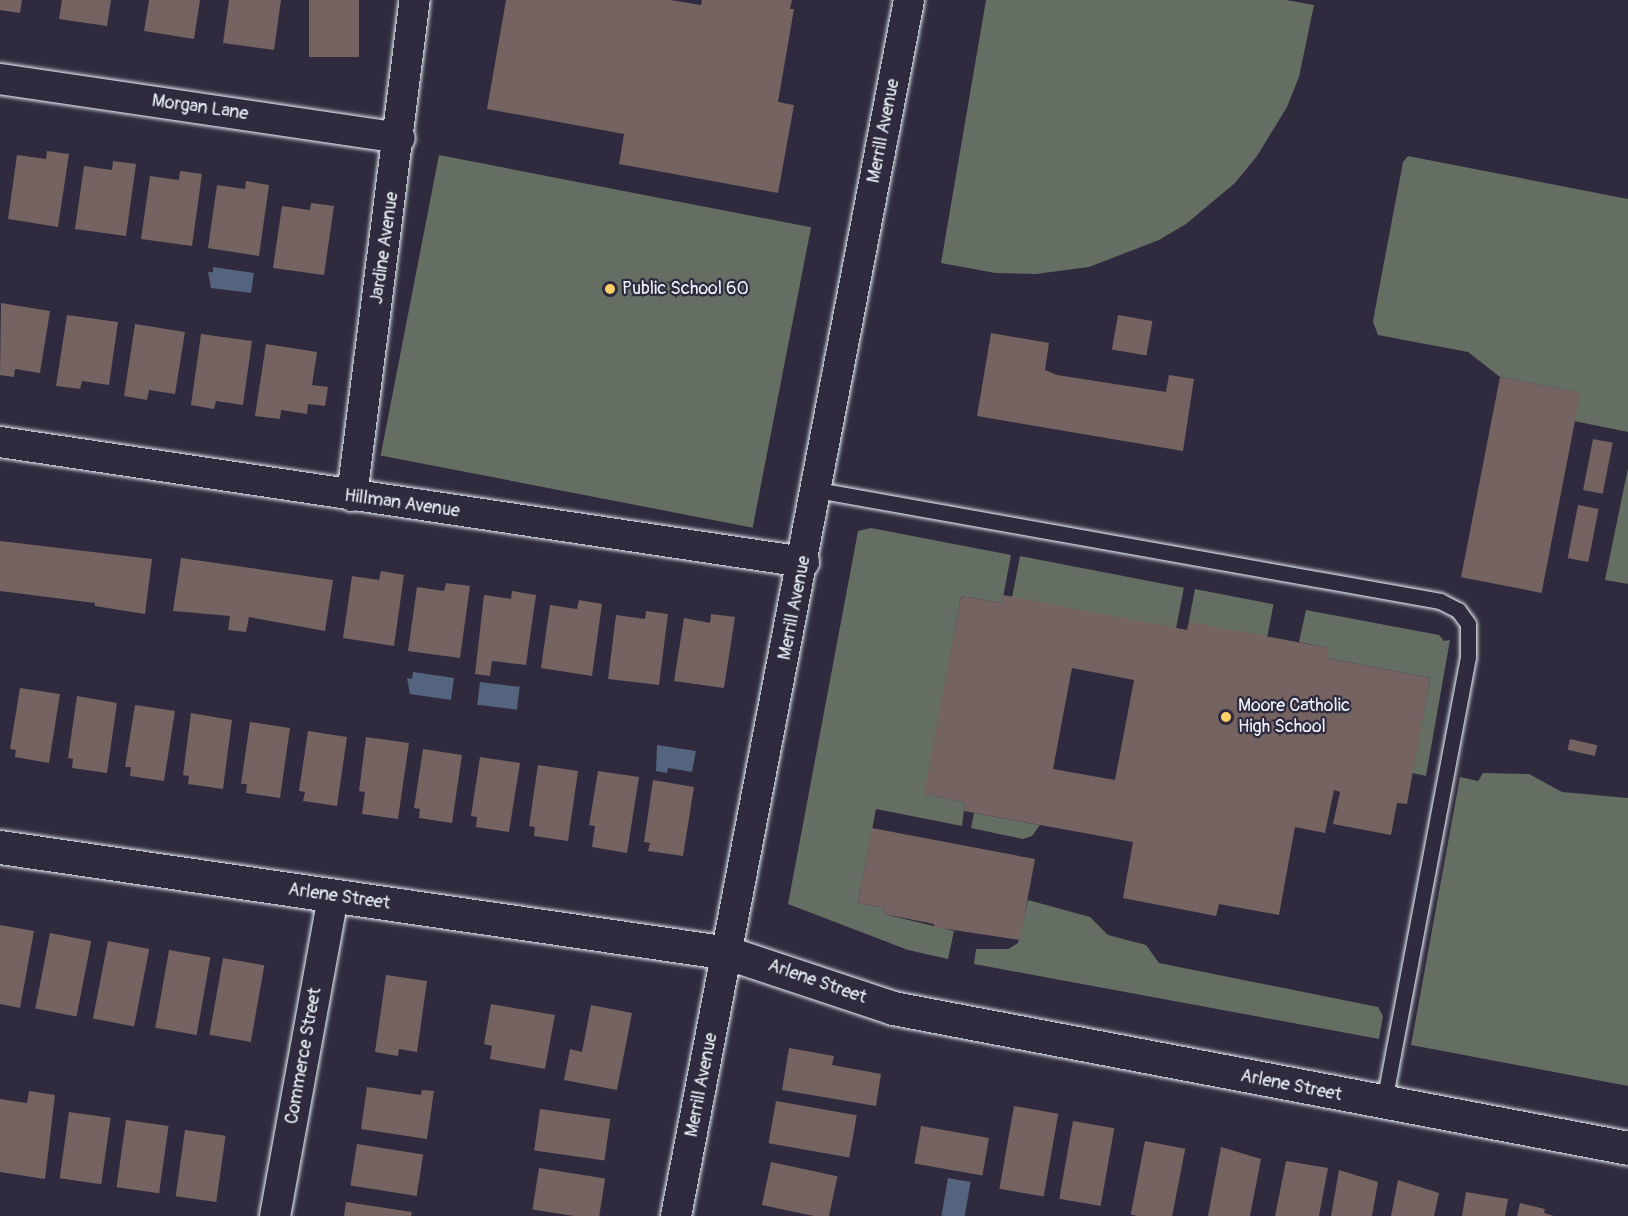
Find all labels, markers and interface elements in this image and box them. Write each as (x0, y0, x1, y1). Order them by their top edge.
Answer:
street label: Merrill Avenue (863, 77, 905, 185)
street label: Morgan Lane (150, 91, 250, 125)
street label: Jardine Avenue (366, 190, 404, 306)
place label: Public School 60 (622, 278, 749, 300)
marker: Public School 60 (603, 282, 617, 296)
street label: Hillman Avenue (343, 485, 461, 523)
street label: Merrill Avenue (774, 554, 816, 662)
place label: Moore Catholic High School (1238, 696, 1350, 738)
marker: Moore Catholic High School (1219, 710, 1233, 724)
street label: Arlene Street (287, 879, 391, 915)
street label: Arlene Street (765, 955, 869, 1009)
street label: Commerce Street (281, 986, 327, 1126)
street label: Merrill Avenue (681, 1031, 723, 1139)
street label: Arlene Street (1239, 1066, 1343, 1106)

